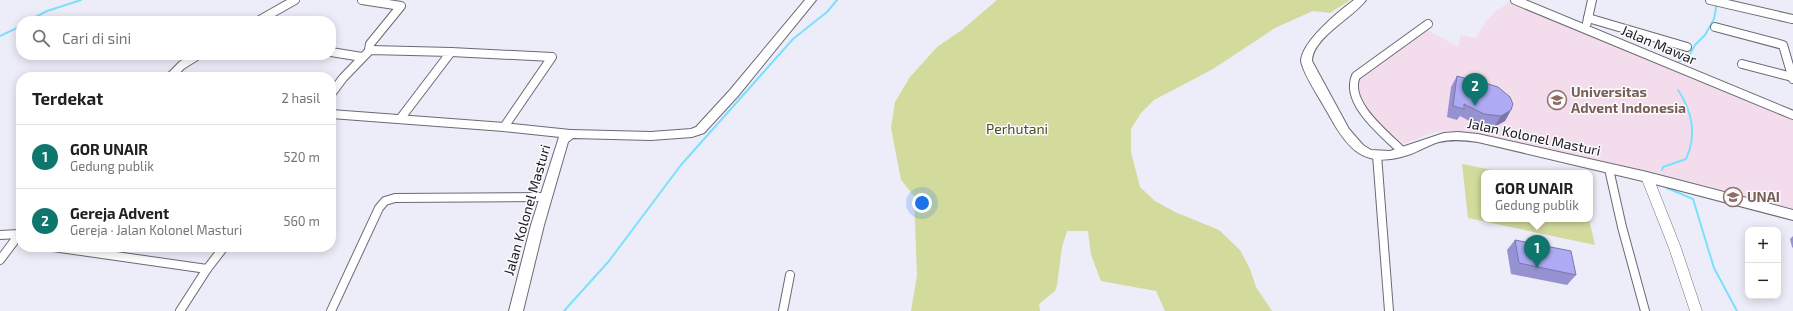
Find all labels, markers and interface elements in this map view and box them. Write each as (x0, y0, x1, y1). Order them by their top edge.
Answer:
search box (16, 16, 336, 60)
street label: Jalan Mawar (1619, 21, 1700, 68)
icon: search (30, 27, 52, 49)
text: Cari di sini (62, 29, 131, 47)
pin: 2 (1462, 73, 1488, 106)
place label: Universitas Advent Indonesia (1571, 83, 1686, 116)
text: Terdekat (32, 88, 103, 108)
school or university icon: Universitas Advent Indonesia (1546, 89, 1568, 111)
text: 2 hasil (281, 90, 320, 106)
street label: Jalan Kolonel Masturi (1466, 114, 1602, 159)
park label: Perhutani (986, 120, 1048, 137)
text: GOR UNAIR (70, 140, 148, 158)
street label: Jalan Kolonel Masturi (500, 142, 553, 277)
text: 1 (42, 149, 48, 165)
text: 520 m (284, 149, 320, 165)
text: Gedung publik (70, 158, 154, 174)
popup (1481, 170, 1593, 222)
text: GOR UNAIR (1495, 179, 1573, 197)
school or university icon: UNAI (1722, 186, 1744, 208)
place label: UNAI (1747, 188, 1780, 205)
your location (912, 193, 932, 213)
text: Gedung publik (1495, 197, 1579, 213)
text: Gereja Advent (70, 204, 169, 222)
text: 2 (41, 213, 49, 229)
text: 560 m (283, 213, 320, 229)
text: Gereja · Jalan Kolonel Masturi (70, 222, 242, 238)
map controls (1745, 227, 1781, 299)
button: + (1745, 227, 1781, 263)
pin: 1 (1524, 235, 1550, 268)
button: − (1745, 263, 1781, 299)

